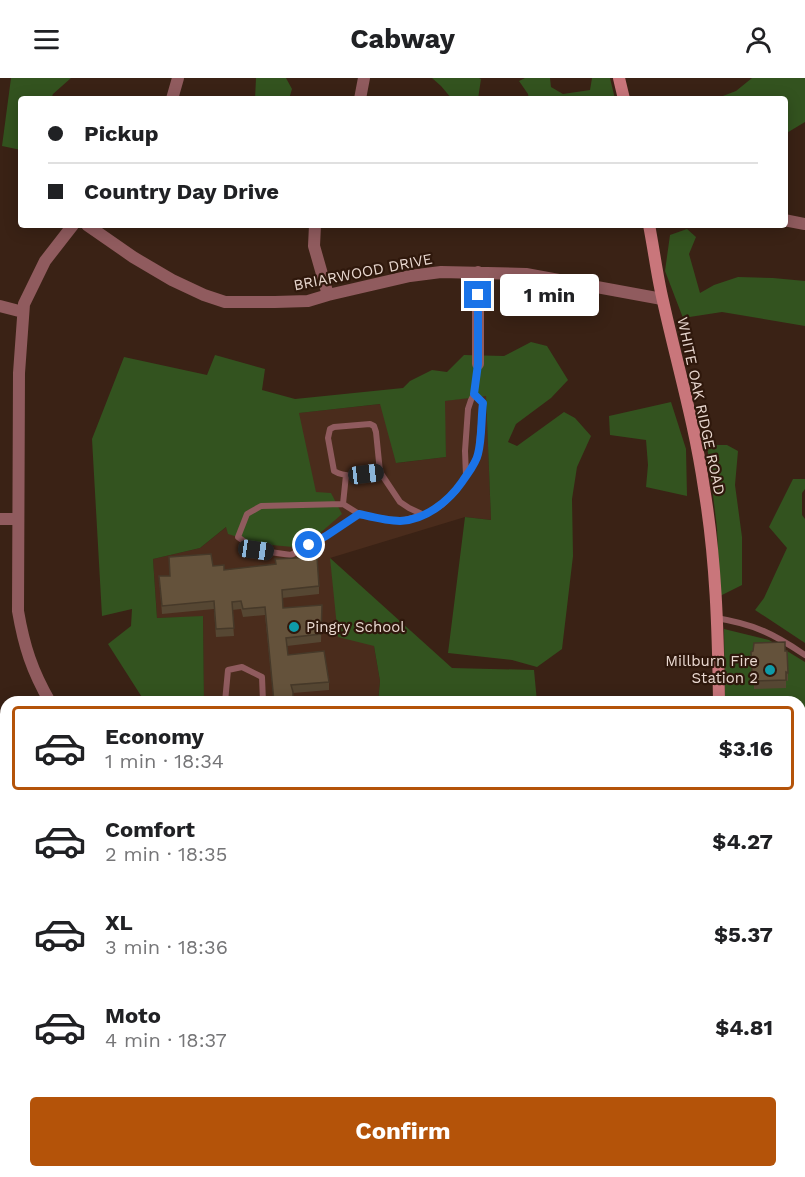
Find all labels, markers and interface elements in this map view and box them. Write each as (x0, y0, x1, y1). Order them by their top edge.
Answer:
icon: menu (30, 23, 63, 56)
text: Cabway (350, 23, 455, 55)
icon: person (742, 23, 775, 56)
text: Pickup (84, 121, 159, 146)
text: Country Day Drive (84, 179, 279, 204)
street label: BRIARWOOD DRIVE (292, 250, 434, 294)
callout: 1 min (499, 274, 598, 316)
route end (464, 281, 491, 308)
text: 1 min (524, 283, 575, 307)
street label: WHITE OAK RIDGE ROAD (673, 315, 729, 497)
car (347, 463, 385, 485)
route start (295, 531, 322, 558)
car (237, 539, 275, 561)
place label: Pingry School (306, 618, 405, 636)
marker: Pingry School (287, 620, 301, 634)
place label: Millburn Fire Station 2 (665, 652, 758, 687)
marker: Millburn Fire Station 2 (763, 663, 777, 677)
icon: car (33, 721, 87, 775)
text: Economy (105, 724, 204, 749)
text: $3.16 (719, 736, 773, 761)
text: 1 min · 18:34 (105, 749, 224, 773)
icon: car (33, 814, 87, 868)
text: Comfort (105, 817, 195, 842)
text: $4.27 (712, 829, 773, 854)
text: 2 min · 18:35 (105, 842, 227, 866)
icon: car (33, 907, 87, 961)
text: XL (105, 910, 133, 935)
text: $5.37 (714, 922, 773, 947)
text: 3 min · 18:36 (105, 935, 228, 959)
icon: car (33, 1000, 87, 1054)
text: Moto (105, 1003, 161, 1028)
text: $4.81 (715, 1015, 773, 1040)
text: 4 min · 18:37 (105, 1028, 227, 1052)
button: Confirm (30, 1097, 776, 1166)

